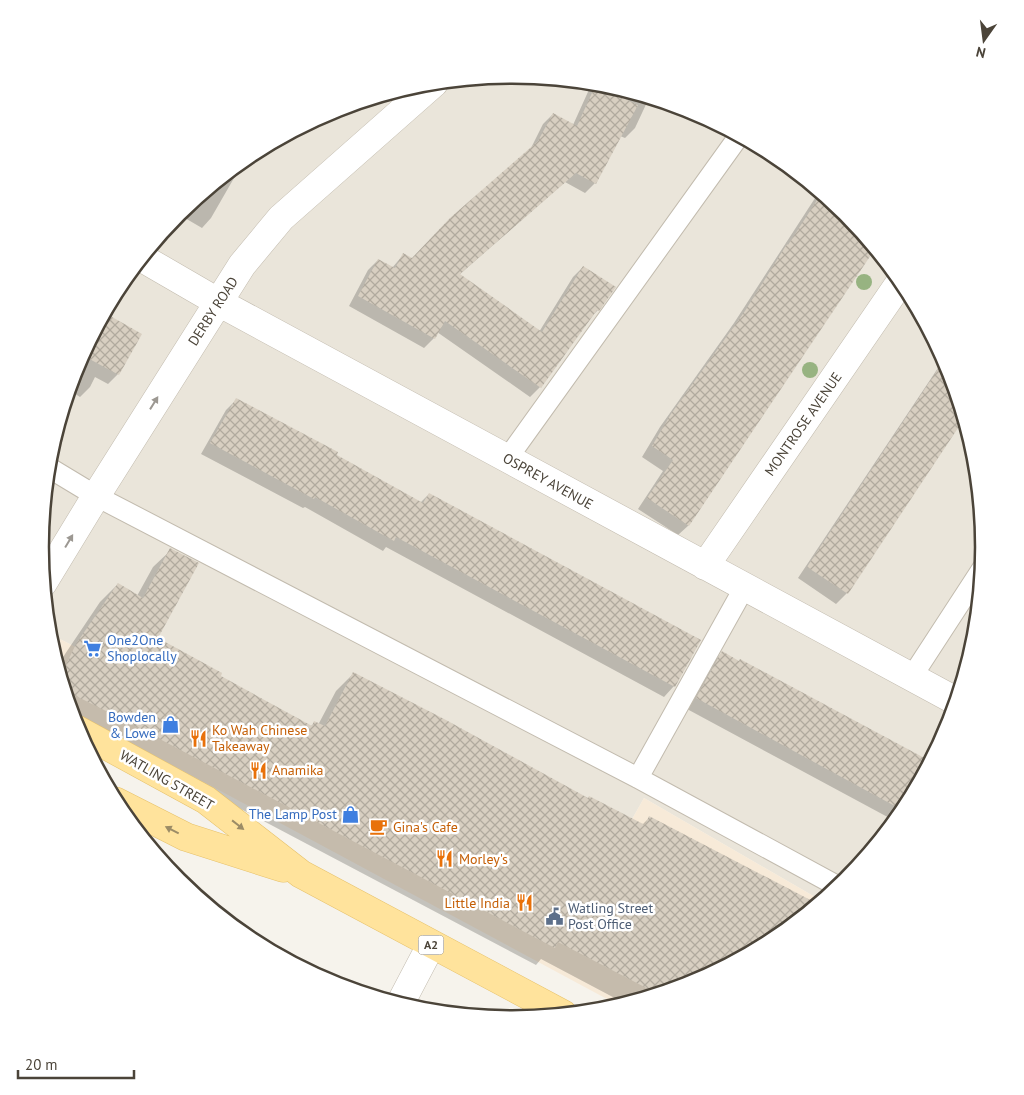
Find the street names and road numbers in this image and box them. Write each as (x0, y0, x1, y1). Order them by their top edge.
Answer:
street label: DERBY ROAD (184, 273, 242, 349)
street label: MONTROSE AVENUE (761, 369, 845, 479)
street label: OSPREY AVENUE (500, 449, 596, 513)
street label: WATLING STREET (117, 746, 217, 814)
road number: A2 (418, 936, 444, 954)

